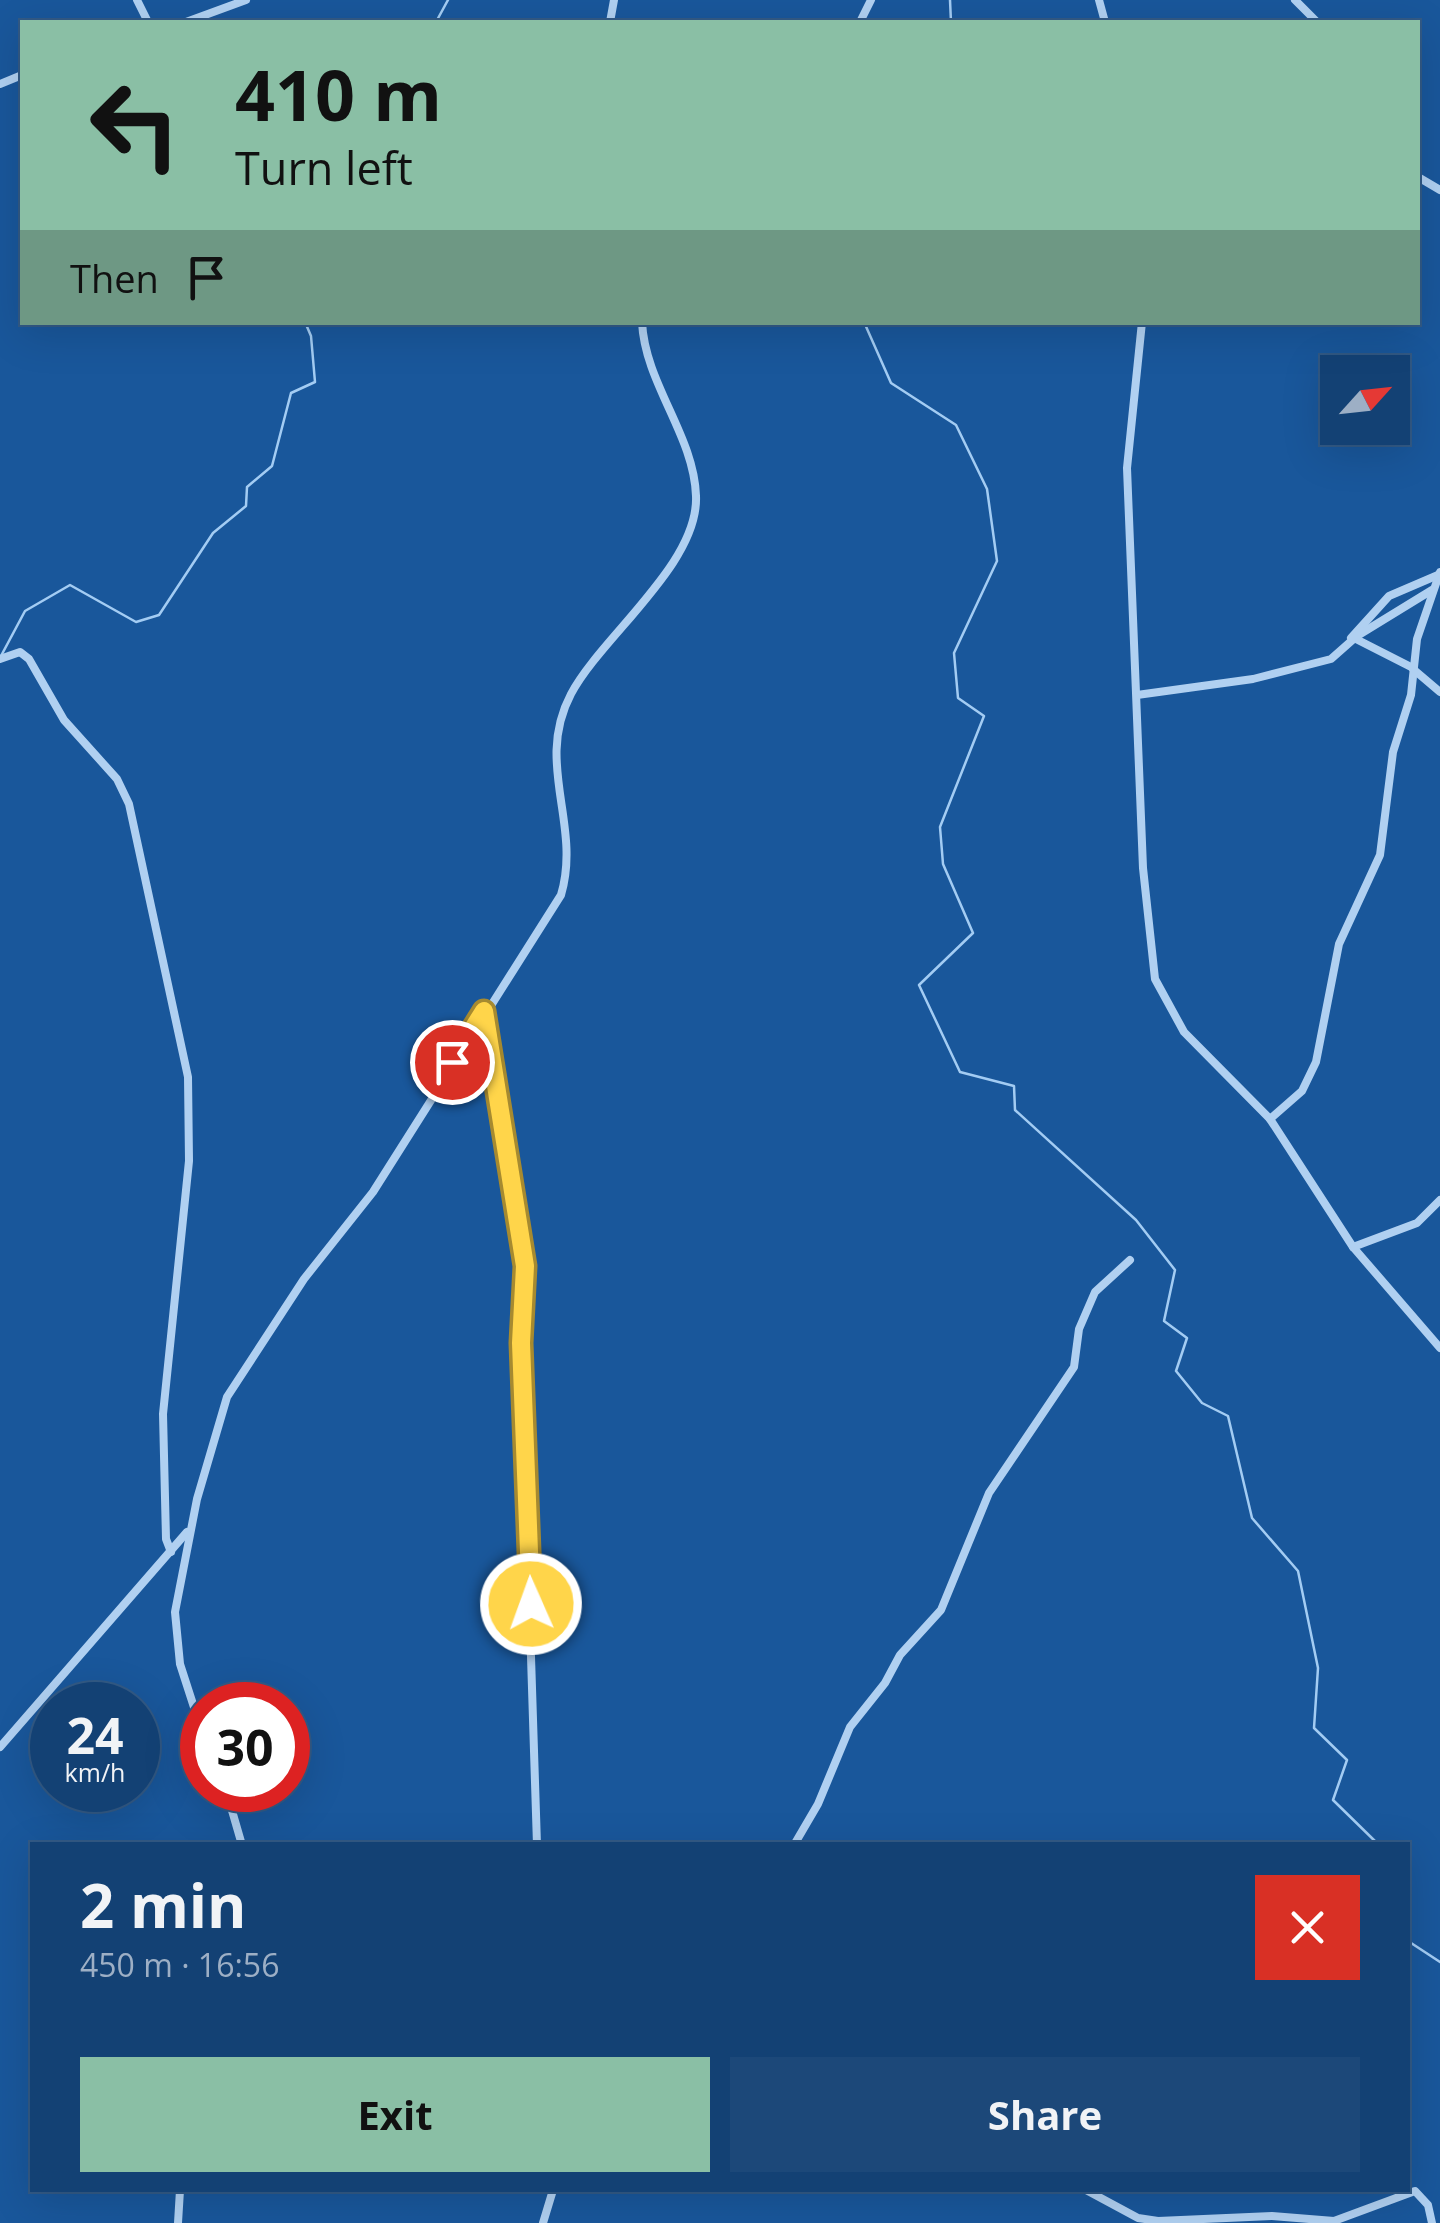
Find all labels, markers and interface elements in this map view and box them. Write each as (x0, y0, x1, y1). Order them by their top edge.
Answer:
text: 410 m (235, 46, 442, 142)
icon: left (70, 60, 200, 190)
text: Turn left (235, 137, 413, 198)
icon: arrive (179, 250, 234, 305)
text: Then (70, 252, 159, 304)
north arrow (1320, 355, 1410, 445)
map controls (1320, 355, 1410, 445)
pin (410, 1020, 495, 1105)
icon: arrive (425, 1035, 480, 1090)
position arrow (479, 1552, 583, 1656)
speed limit sign: 30 (180, 1682, 310, 1812)
text: 24 (66, 1701, 124, 1769)
text: km/h (65, 1755, 125, 1789)
text: 2 min (80, 1864, 247, 1946)
button: close (1255, 1875, 1360, 1980)
text: 450 m · 16:56 (80, 1943, 279, 1986)
button: Exit (80, 2057, 710, 2172)
button: Share (730, 2057, 1360, 2172)

